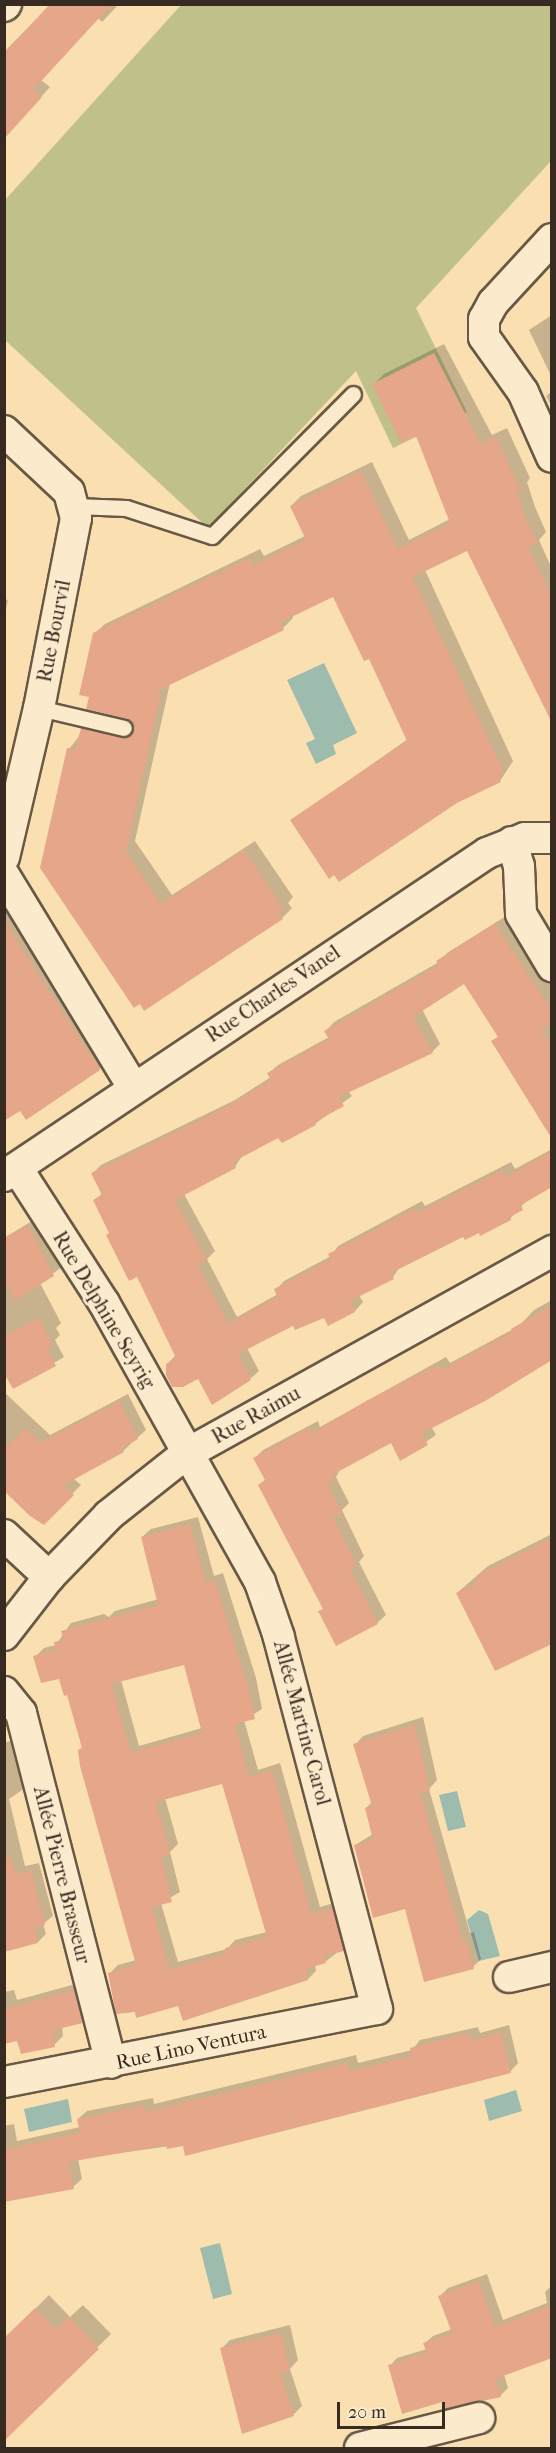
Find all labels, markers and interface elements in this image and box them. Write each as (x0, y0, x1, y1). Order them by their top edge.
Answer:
street label: Rue Bourvil (32, 578, 76, 684)
street label: Rue Charles Vanel (201, 940, 345, 1048)
street label: Rue Delphine Seyrig (48, 1227, 160, 1393)
street label: Rue Raimu (208, 1381, 304, 1449)
street label: Allée Martine Carol (268, 1638, 336, 1808)
street label: Allée Pierre Brasseur (28, 1784, 96, 1966)
street label: Rue Lino Ventura (114, 2019, 268, 2075)
scale bar (340, 2390, 448, 2428)
text: 20 m (348, 2402, 386, 2423)

